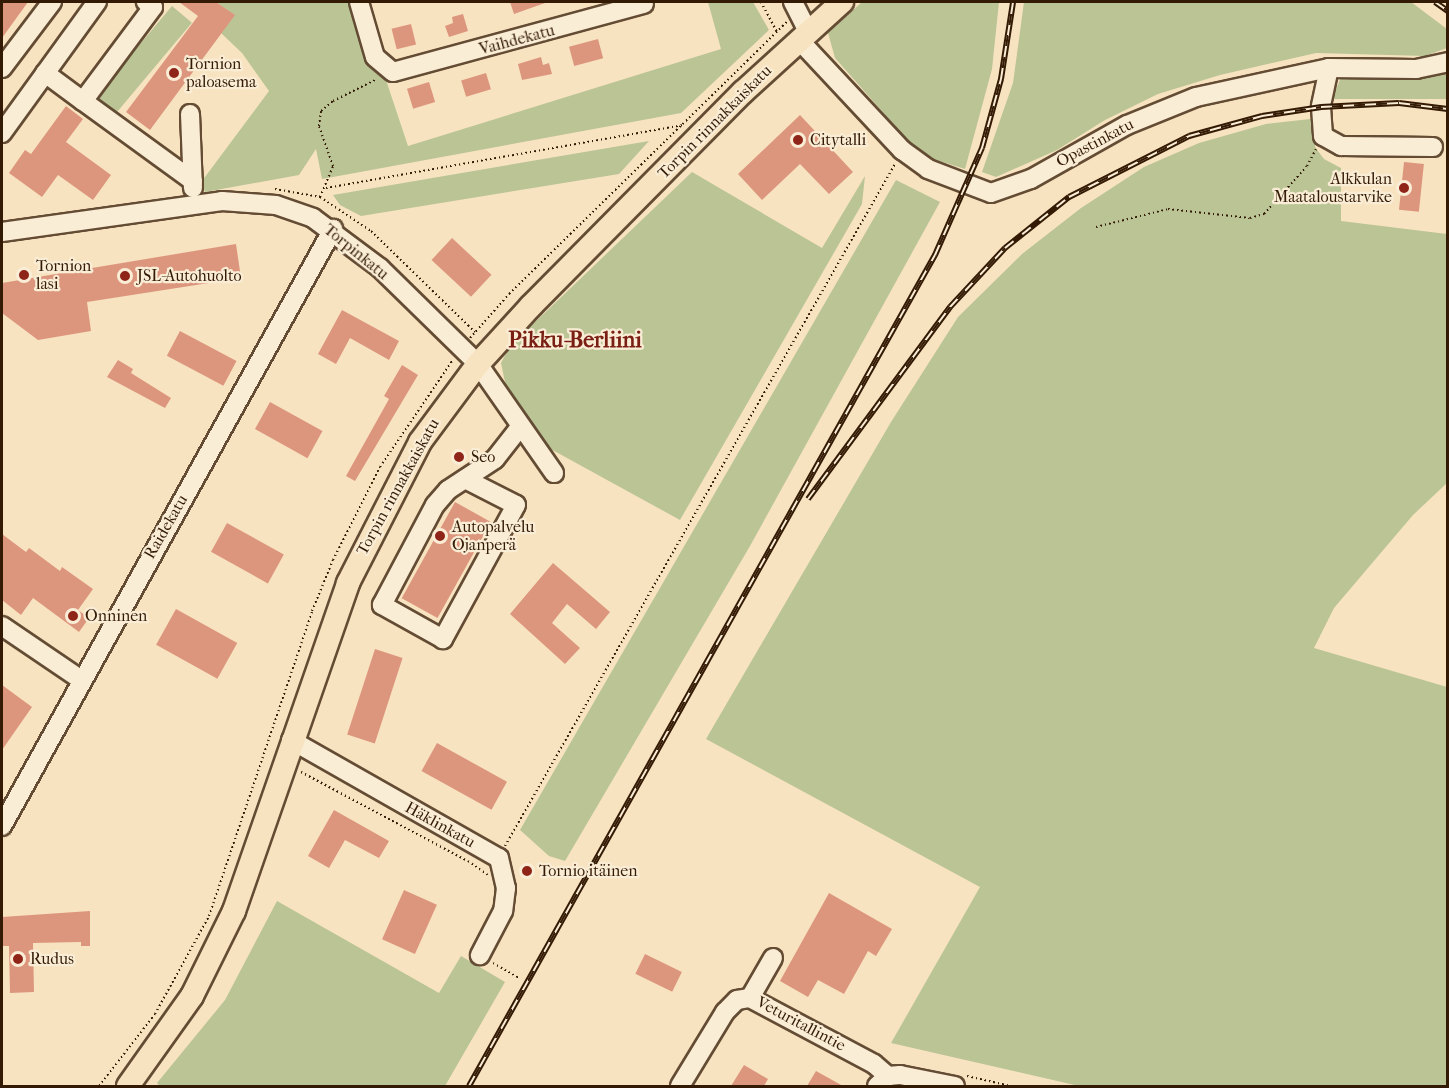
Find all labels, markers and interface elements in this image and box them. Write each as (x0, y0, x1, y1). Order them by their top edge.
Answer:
street label: Vaihdekatu (477, 21, 557, 59)
place label: Tornion paloasema (186, 54, 256, 92)
street label: Torpin rinnakkaiskatu (654, 61, 776, 183)
marker: Tornion paloasema (167, 66, 181, 80)
street label: Opastinkatu (1053, 115, 1137, 171)
place label: Citytalli (810, 130, 866, 150)
marker: Citytalli (791, 133, 805, 147)
place label: Alkkulan Maataloustarvike (1274, 169, 1392, 207)
marker: Alkkulan Maataloustarvike (1397, 181, 1411, 195)
street label: Torpinkatu (320, 220, 392, 284)
place label: Tornion lasi (36, 256, 91, 294)
place label: JSL-Autohuolto (137, 266, 242, 286)
marker: Tornion lasi (17, 268, 31, 282)
marker: JSL-Autohuolto (118, 269, 132, 283)
district label: Pikku-Berliini (508, 328, 642, 354)
street label: Torpin rinnakkaiskatu (353, 415, 443, 559)
place label: Seo (471, 447, 495, 467)
marker: Seo (452, 450, 466, 464)
street label: Raidekatu (140, 492, 192, 562)
place label: Autopalvelu Ojanperä (452, 517, 534, 555)
marker: Autopalvelu Ojanperä (433, 529, 447, 543)
place label: Onninen (85, 606, 147, 626)
marker: Onninen (66, 609, 80, 623)
street label: Häklinkatu (402, 798, 478, 852)
place label: Tornio itäinen (539, 861, 637, 881)
marker: Tornio itäinen (520, 864, 534, 878)
place label: Rudus (30, 949, 74, 969)
marker: Rudus (11, 952, 25, 966)
street label: Veturitallintie (753, 993, 849, 1055)

